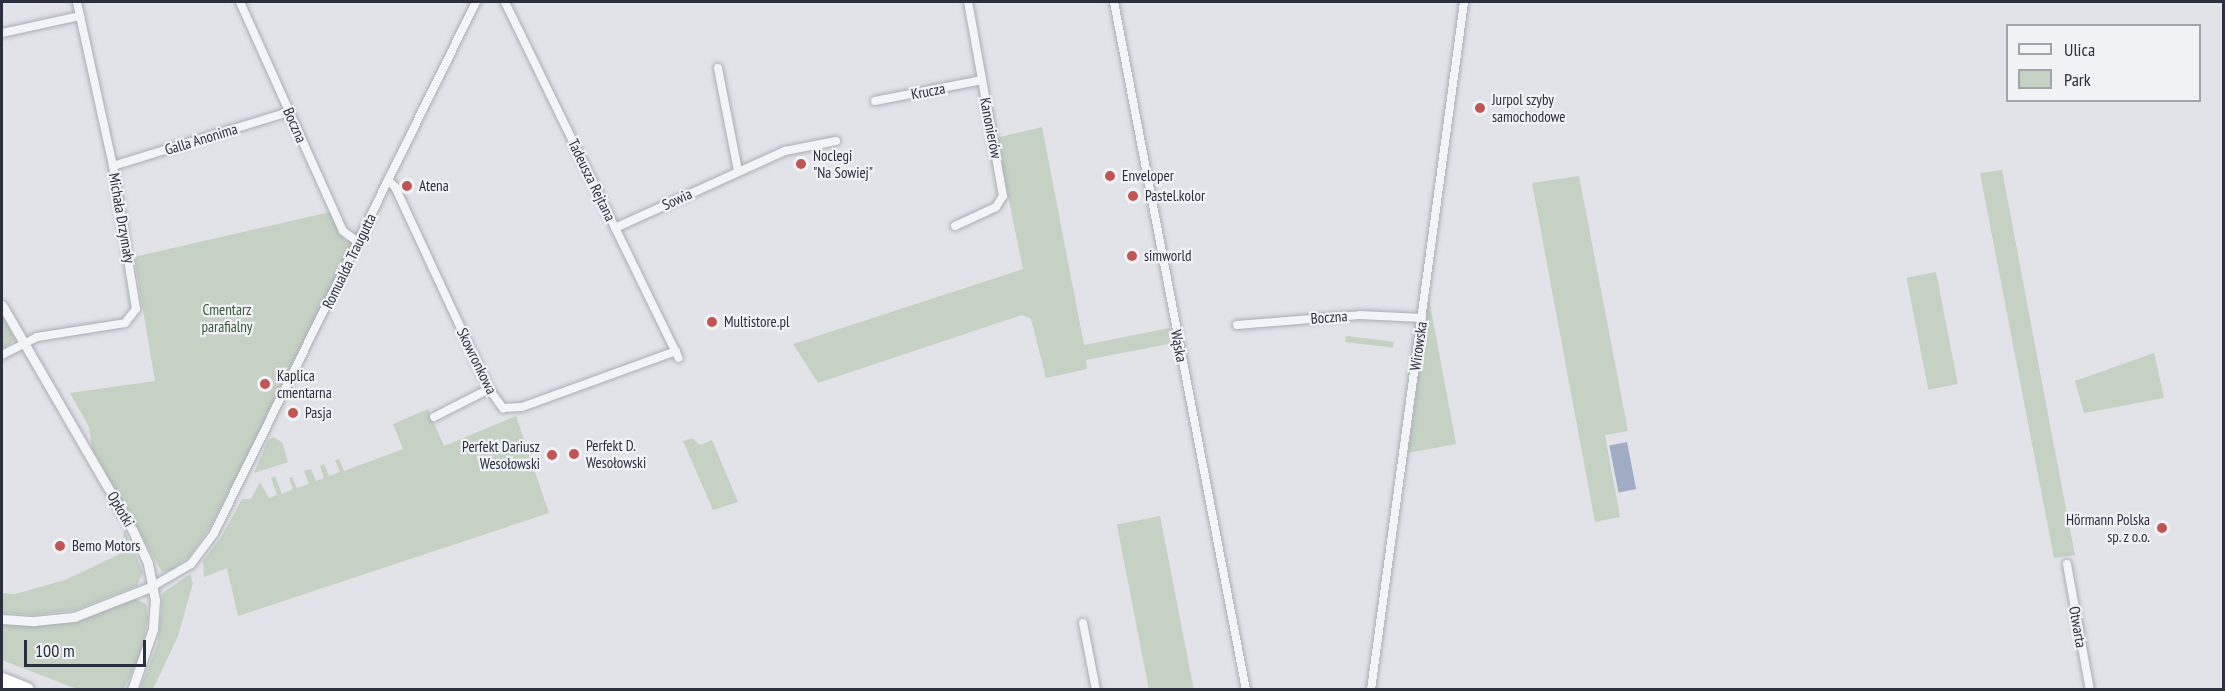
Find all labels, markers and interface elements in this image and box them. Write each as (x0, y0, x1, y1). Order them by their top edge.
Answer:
legend (2006, 24, 2201, 102)
text: Ulica (2064, 38, 2095, 61)
text: Park (2064, 68, 2091, 91)
street label: Krucza (909, 79, 947, 103)
place label: Jurpol szyby samochodowe (1492, 90, 1565, 125)
street label: Kanonierów (976, 96, 1006, 160)
marker: Jurpol szyby samochodowe (1473, 101, 1487, 115)
street label: Boczna (279, 105, 311, 145)
street label: Galla Anonima (162, 119, 240, 159)
street label: Tadeusza Rejtana (564, 136, 620, 224)
place label: Noclegi "Na Sowiej" (813, 146, 873, 181)
marker: Noclegi "Na Sowiej" (794, 157, 808, 171)
place label: Enveloper (1122, 167, 1174, 185)
marker: Enveloper (1103, 169, 1117, 183)
street label: Michała Drzymały (105, 171, 139, 265)
place label: Atena (419, 177, 449, 195)
marker: Atena (400, 179, 414, 193)
street label: Sowia (659, 184, 695, 214)
place label: Pastel.kolor (1145, 187, 1205, 205)
marker: Pastel.kolor (1126, 189, 1140, 203)
street label: Romualda Traugutta (318, 210, 380, 312)
place label: simworld (1144, 247, 1191, 265)
marker: simworld (1125, 249, 1139, 263)
park label: Cmentarz parafialny (202, 300, 252, 335)
street label: Boczna (1310, 307, 1348, 327)
place label: Multistore.pl (724, 313, 789, 331)
marker: Multistore.pl (705, 315, 719, 329)
street label: Wirowska (1406, 320, 1430, 372)
street label: Skowronkowa (453, 325, 501, 397)
street label: Wąska (1167, 328, 1191, 364)
place label: Kaplica cmentarna (277, 366, 332, 401)
marker: Kaplica cmentarna (258, 377, 272, 391)
place label: Pasja (305, 404, 332, 422)
marker: Pasja (286, 406, 300, 420)
place label: Perfekt D. Wesołowski (586, 436, 646, 471)
place label: Perfekt Dariusz Wesołowski (462, 437, 540, 472)
marker: Perfekt D. Wesołowski (567, 447, 581, 461)
marker: Perfekt Dariusz Wesołowski (545, 448, 559, 462)
street label: Opłotki (104, 488, 138, 530)
place label: Hörmann Polska sp. z o.o. (2066, 510, 2150, 545)
marker: Hörmann Polska sp. z o.o. (2155, 521, 2169, 535)
place label: Bemo Motors (72, 537, 140, 555)
marker: Bemo Motors (53, 539, 67, 553)
street label: Otwarta (2066, 605, 2090, 649)
scale bar (27, 628, 148, 666)
text: 100 m (35, 639, 75, 662)

